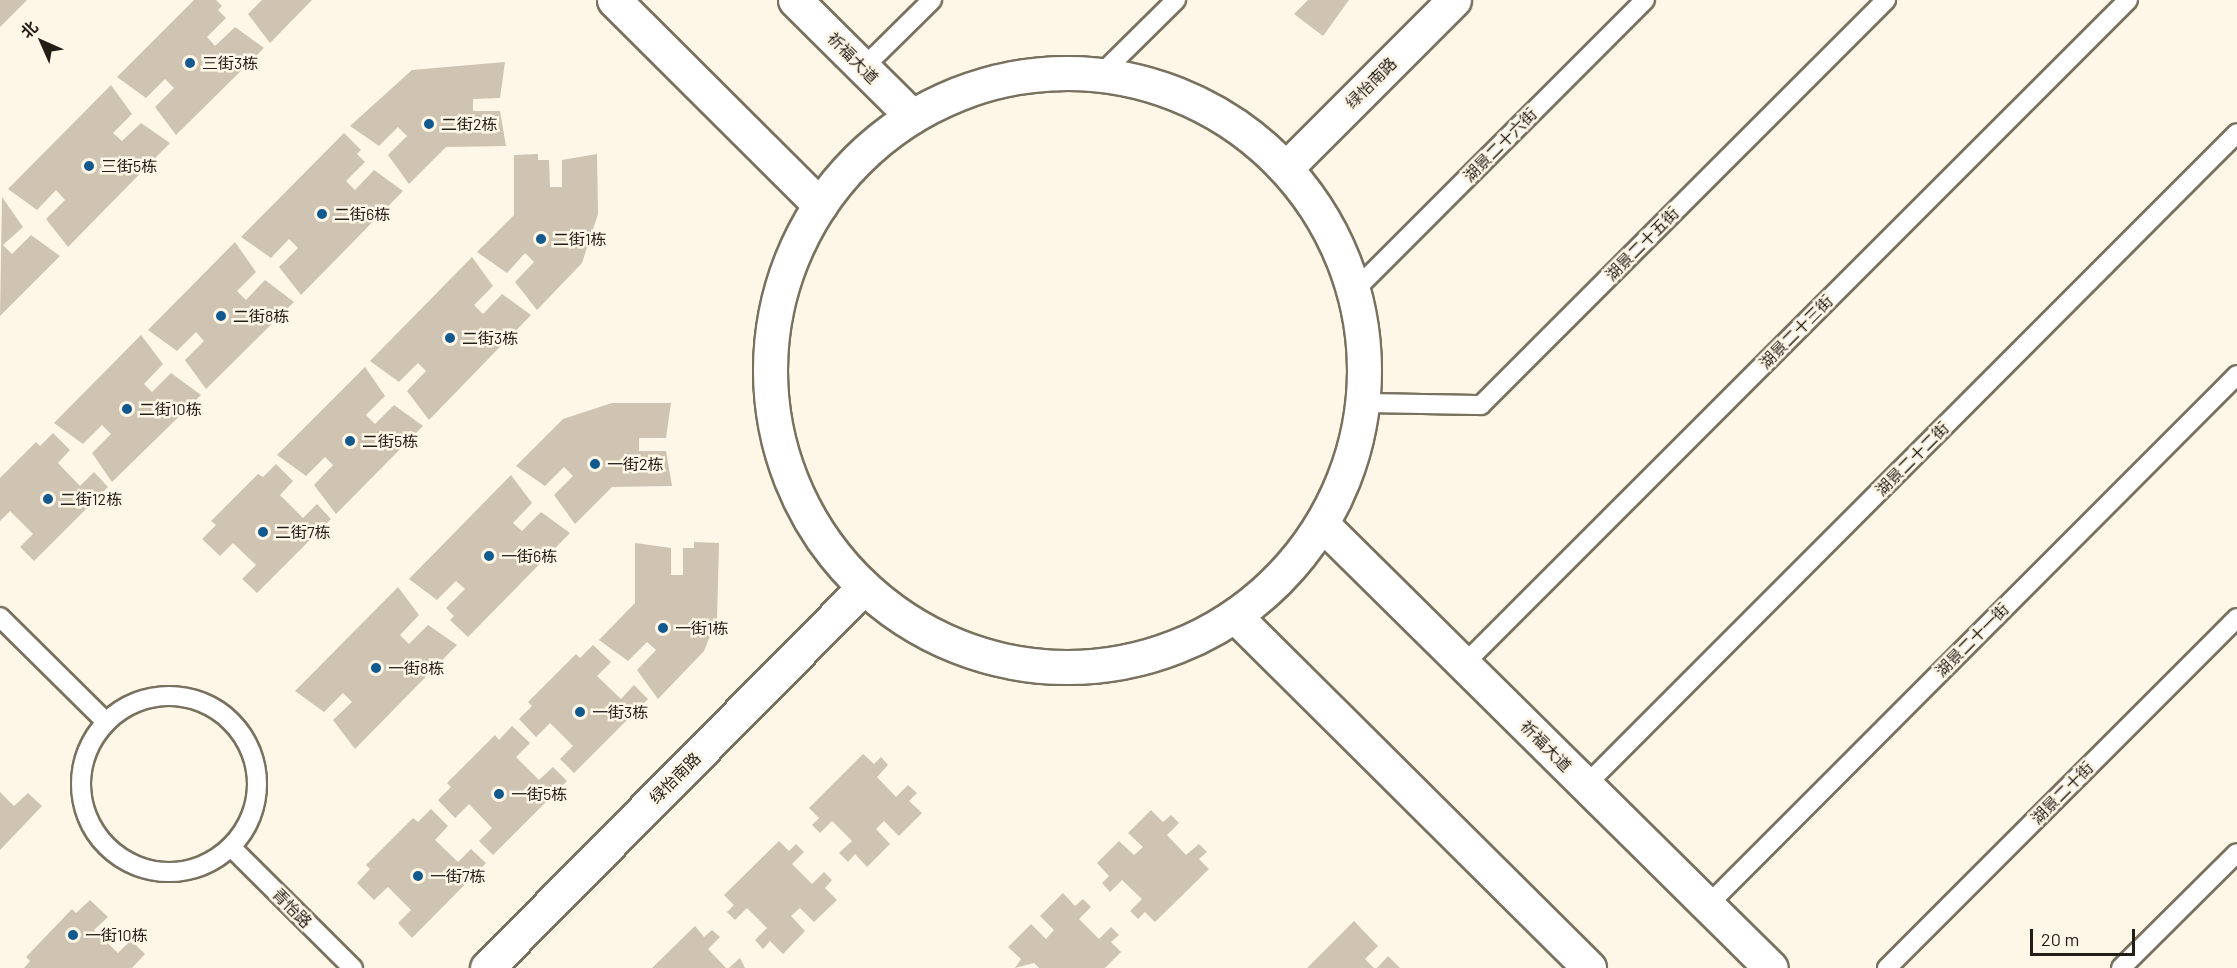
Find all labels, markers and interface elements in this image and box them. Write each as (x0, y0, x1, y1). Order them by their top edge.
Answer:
north arrow (12, 12, 72, 72)
text: 北 (17, 17, 41, 41)
street label: 祈福大道 (824, 29, 882, 87)
place label: 三街3栋 (202, 53, 258, 73)
street label: 绿怡南路 (1342, 54, 1400, 112)
marker: 三街3栋 (183, 56, 197, 70)
street label: 湖景二十六街 (1459, 104, 1541, 186)
place label: 二街2栋 (441, 114, 498, 134)
marker: 二街2栋 (422, 117, 436, 131)
place label: 三街5栋 (101, 156, 157, 176)
marker: 三街5栋 (82, 159, 96, 173)
street label: 湖景二十五街 (1601, 203, 1683, 285)
place label: 二街6栋 (334, 204, 390, 224)
marker: 二街6栋 (315, 207, 329, 221)
place label: 二街1栋 (553, 229, 607, 249)
marker: 二街1栋 (534, 232, 548, 246)
street label: 湖景二十三街 (1755, 291, 1837, 373)
place label: 二街8栋 (233, 306, 289, 326)
marker: 二街8栋 (214, 309, 228, 323)
place label: 二街3栋 (462, 328, 518, 348)
marker: 二街3栋 (443, 331, 457, 345)
place label: 二街10栋 (139, 399, 202, 419)
marker: 二街10栋 (120, 402, 134, 416)
street label: 湖景二十二街 (1871, 418, 1953, 500)
place label: 二街5栋 (362, 431, 418, 451)
marker: 二街5栋 (343, 434, 357, 448)
place label: 一街2栋 (607, 454, 664, 474)
marker: 一街2栋 (588, 457, 602, 471)
place label: 二街12栋 (60, 489, 122, 509)
marker: 二街12栋 (41, 492, 55, 506)
place label: 二街7栋 (275, 522, 331, 542)
marker: 二街7栋 (256, 525, 270, 539)
place label: 一街6栋 (501, 546, 557, 566)
marker: 一街6栋 (482, 549, 496, 563)
street label: 湖景二十一街 (1931, 599, 2013, 681)
place label: 一街1栋 (675, 618, 729, 638)
marker: 一街1栋 (656, 621, 670, 635)
place label: 一街8栋 (388, 658, 444, 678)
marker: 一街8栋 (369, 661, 383, 675)
place label: 一街3栋 (592, 702, 648, 722)
marker: 一街3栋 (573, 705, 587, 719)
street label: 祈福大道 (1517, 717, 1575, 775)
street label: 绿怡南路 (646, 749, 704, 807)
street label: 湖景二十街 (2027, 758, 2097, 828)
place label: 一街5栋 (511, 784, 567, 804)
marker: 一街5栋 (492, 787, 506, 801)
place label: 一街7栋 (430, 866, 486, 886)
marker: 一街7栋 (411, 869, 425, 883)
street label: 青怡路 (268, 884, 316, 932)
scale bar (2033, 917, 2138, 955)
place label: 一街10栋 (85, 925, 148, 945)
marker: 一街10栋 (66, 928, 80, 942)
text: 20 m (2041, 928, 2079, 950)

